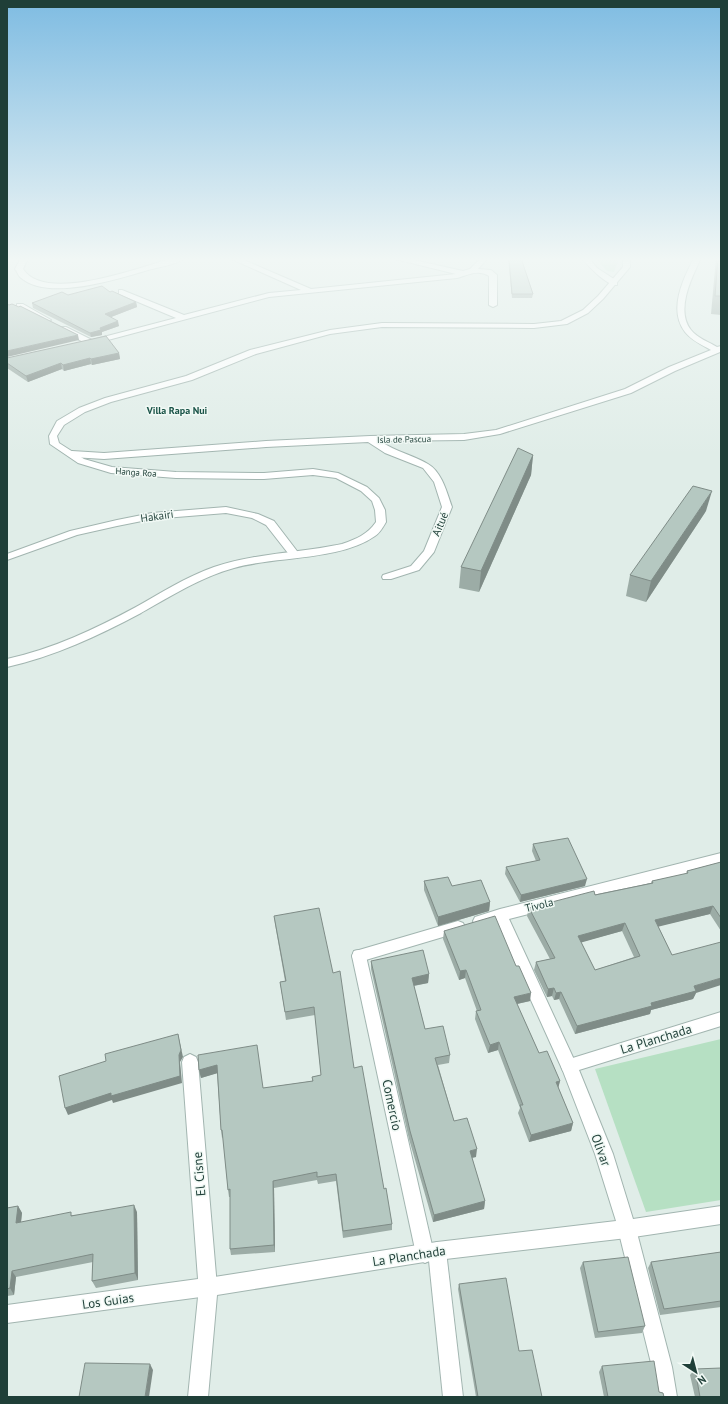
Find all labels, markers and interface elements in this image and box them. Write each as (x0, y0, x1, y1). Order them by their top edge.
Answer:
district label: Villa Rapa Nui (146, 404, 208, 417)
street label: Isla de Pascua (377, 433, 431, 445)
street label: Hanga Roa (115, 465, 157, 479)
street label: Hakairi (140, 507, 174, 525)
street label: Aitué (429, 510, 451, 538)
street label: Tivola (523, 895, 555, 915)
street label: La Planchada (618, 1020, 694, 1058)
street label: Comercio (378, 1078, 406, 1132)
street label: Olivar (587, 1131, 615, 1169)
street label: El Cisne (189, 1151, 209, 1197)
street label: La Planchada (371, 1242, 447, 1270)
street label: Los Guias (81, 1289, 135, 1313)
north arrow (676, 1352, 716, 1392)
text: N (695, 1372, 709, 1388)

